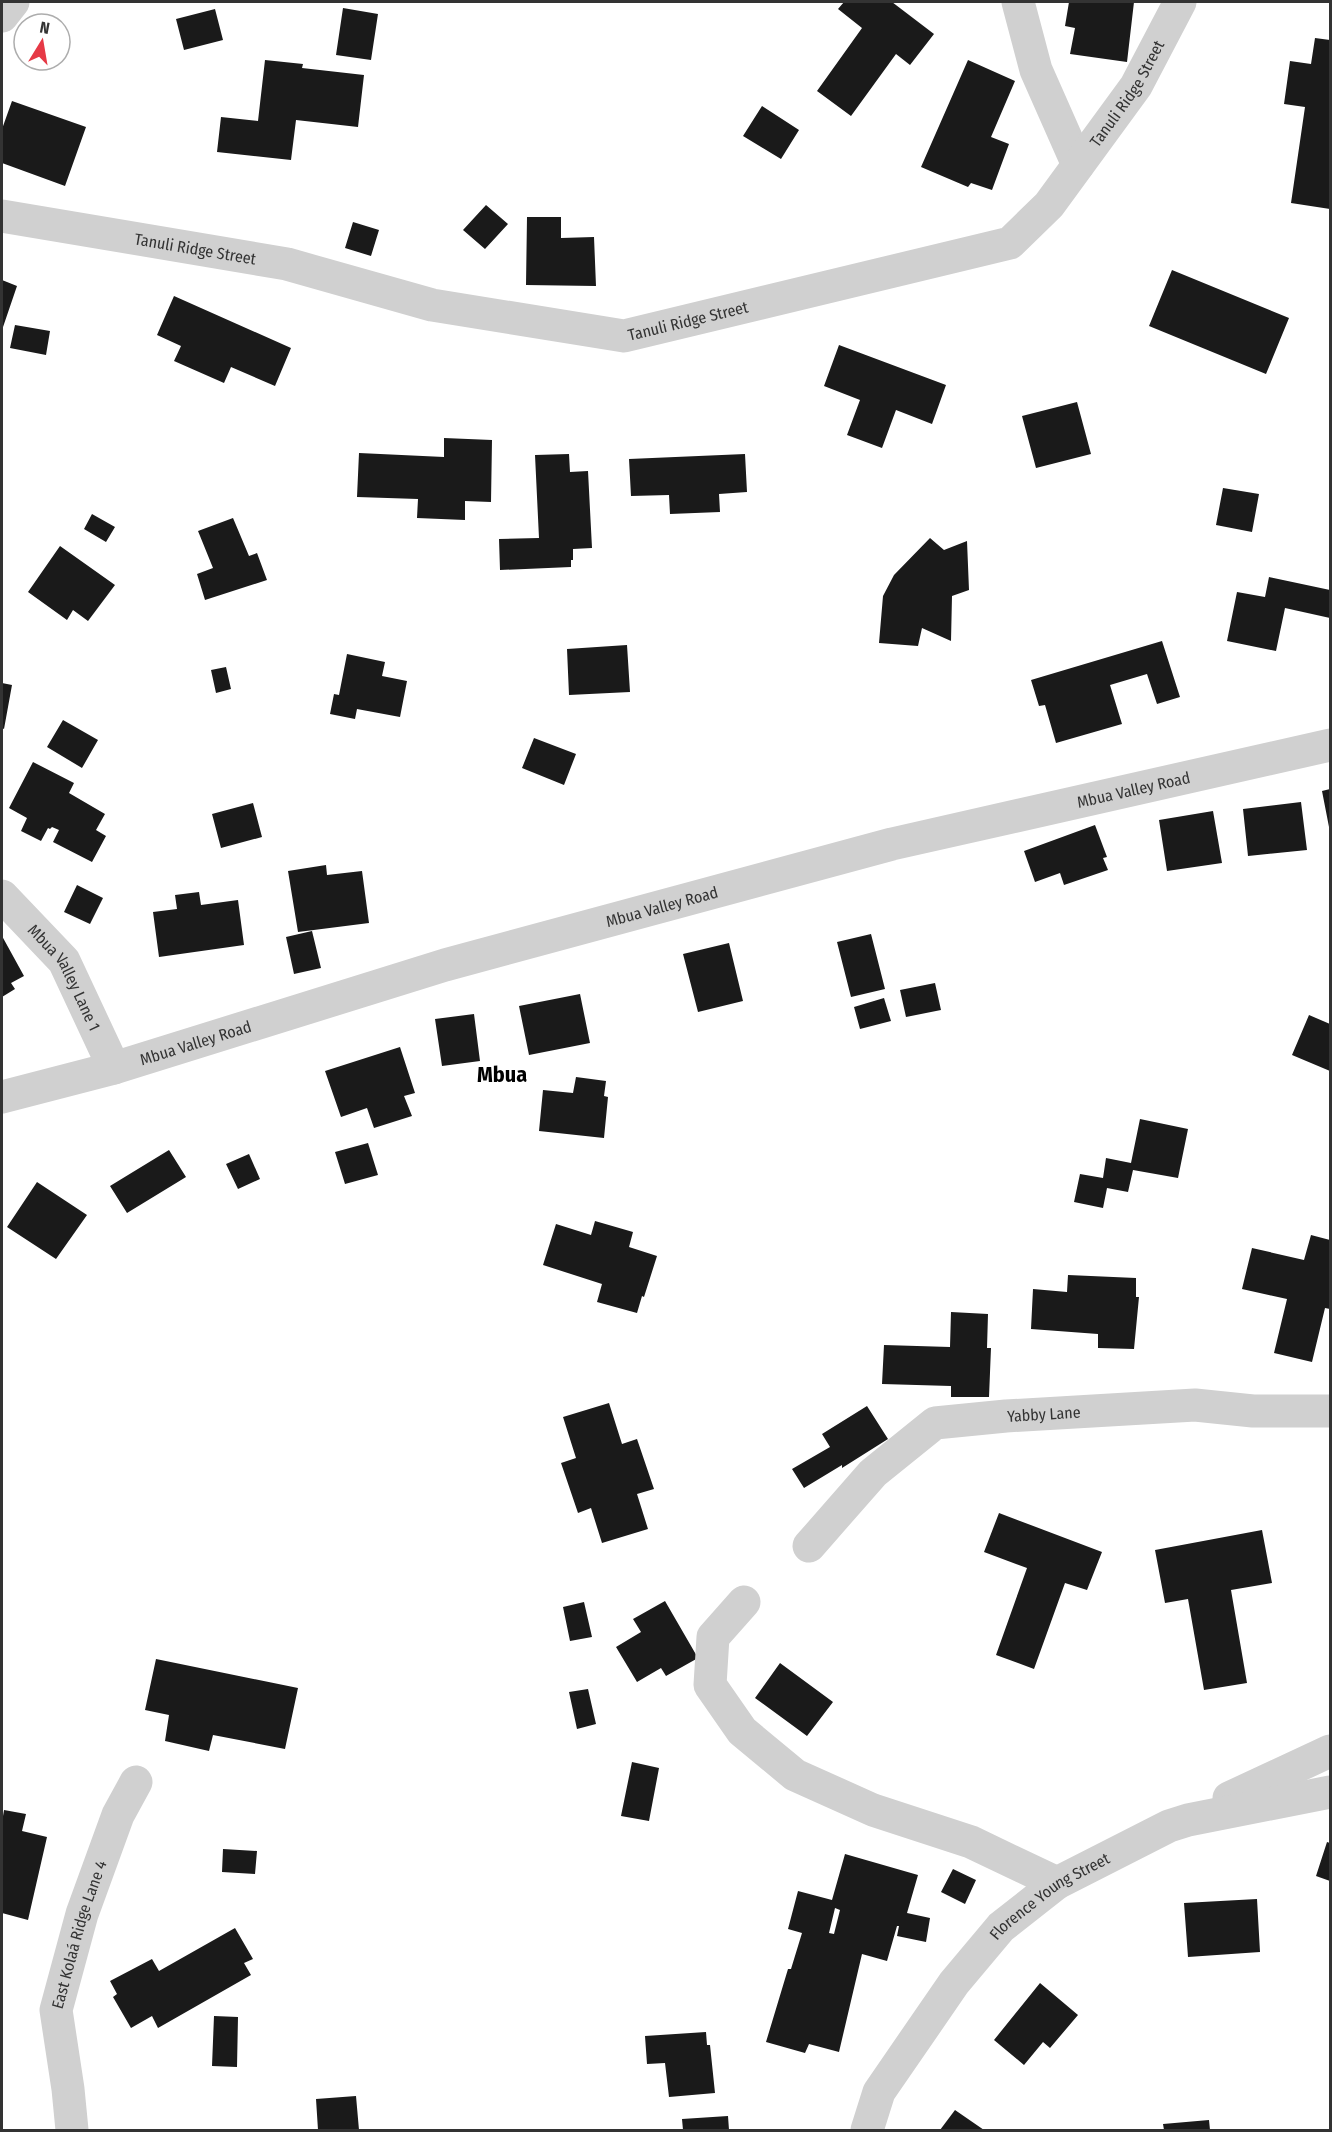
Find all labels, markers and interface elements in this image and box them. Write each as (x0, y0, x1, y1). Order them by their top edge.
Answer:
north arrow (12, 12, 72, 72)
text: N (38, 18, 51, 38)
street label: Tanuli Ridge Street (1085, 36, 1168, 150)
street label: Tanuli Ridge Street (133, 229, 258, 268)
street label: Tanuli Ridge Street (626, 297, 751, 344)
street label: Mbua Valley Road (1075, 767, 1192, 811)
street label: Mbua Valley Road (604, 882, 720, 931)
street label: Mbua Valley Lane 1 (24, 920, 105, 1034)
street label: Mbua Valley Road (138, 1016, 253, 1069)
district label: Mbua (477, 1061, 527, 1088)
street label: Yabby Lane (1007, 1402, 1081, 1425)
street label: Florence Young Street (985, 1848, 1113, 1943)
street label: East Kolaá Ridge Lane 4 (47, 1857, 110, 2011)

